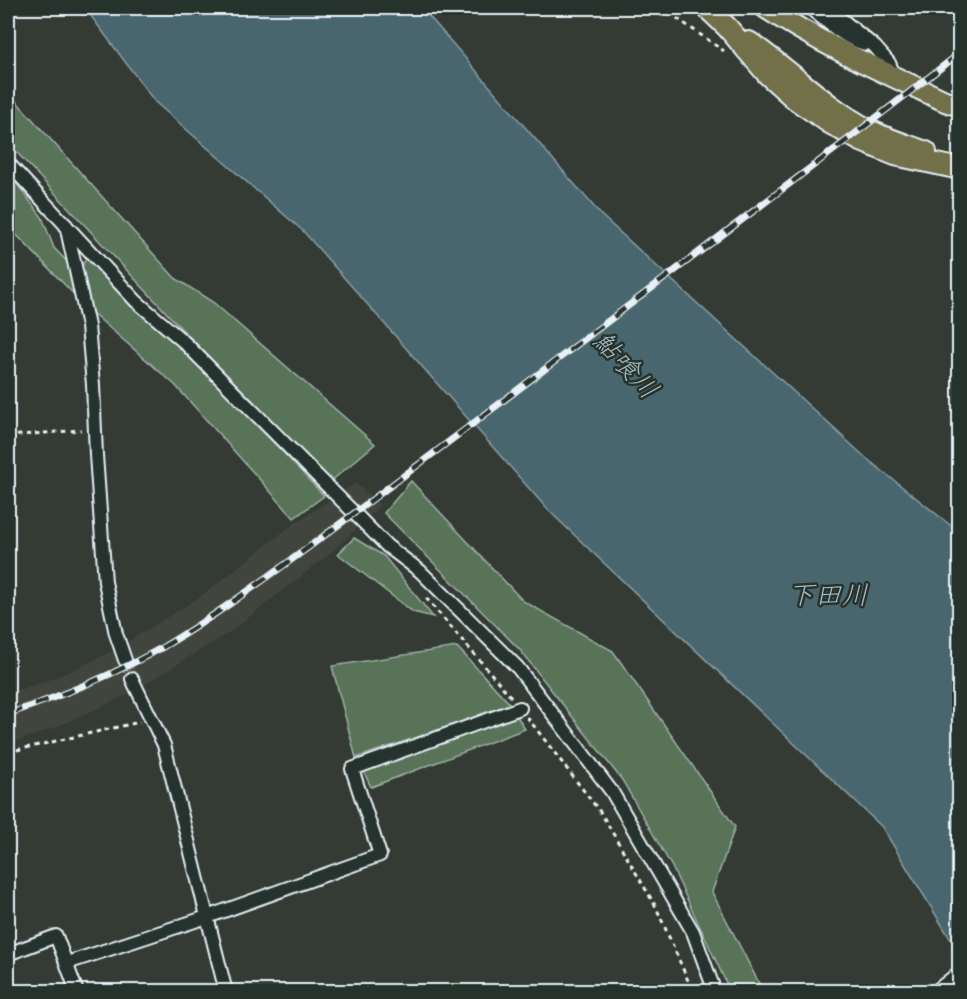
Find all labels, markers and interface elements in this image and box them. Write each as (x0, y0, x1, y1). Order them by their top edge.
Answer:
water label: 鮎喰川 (586, 324, 666, 406)
water label: 下田川 (788, 578, 869, 612)

